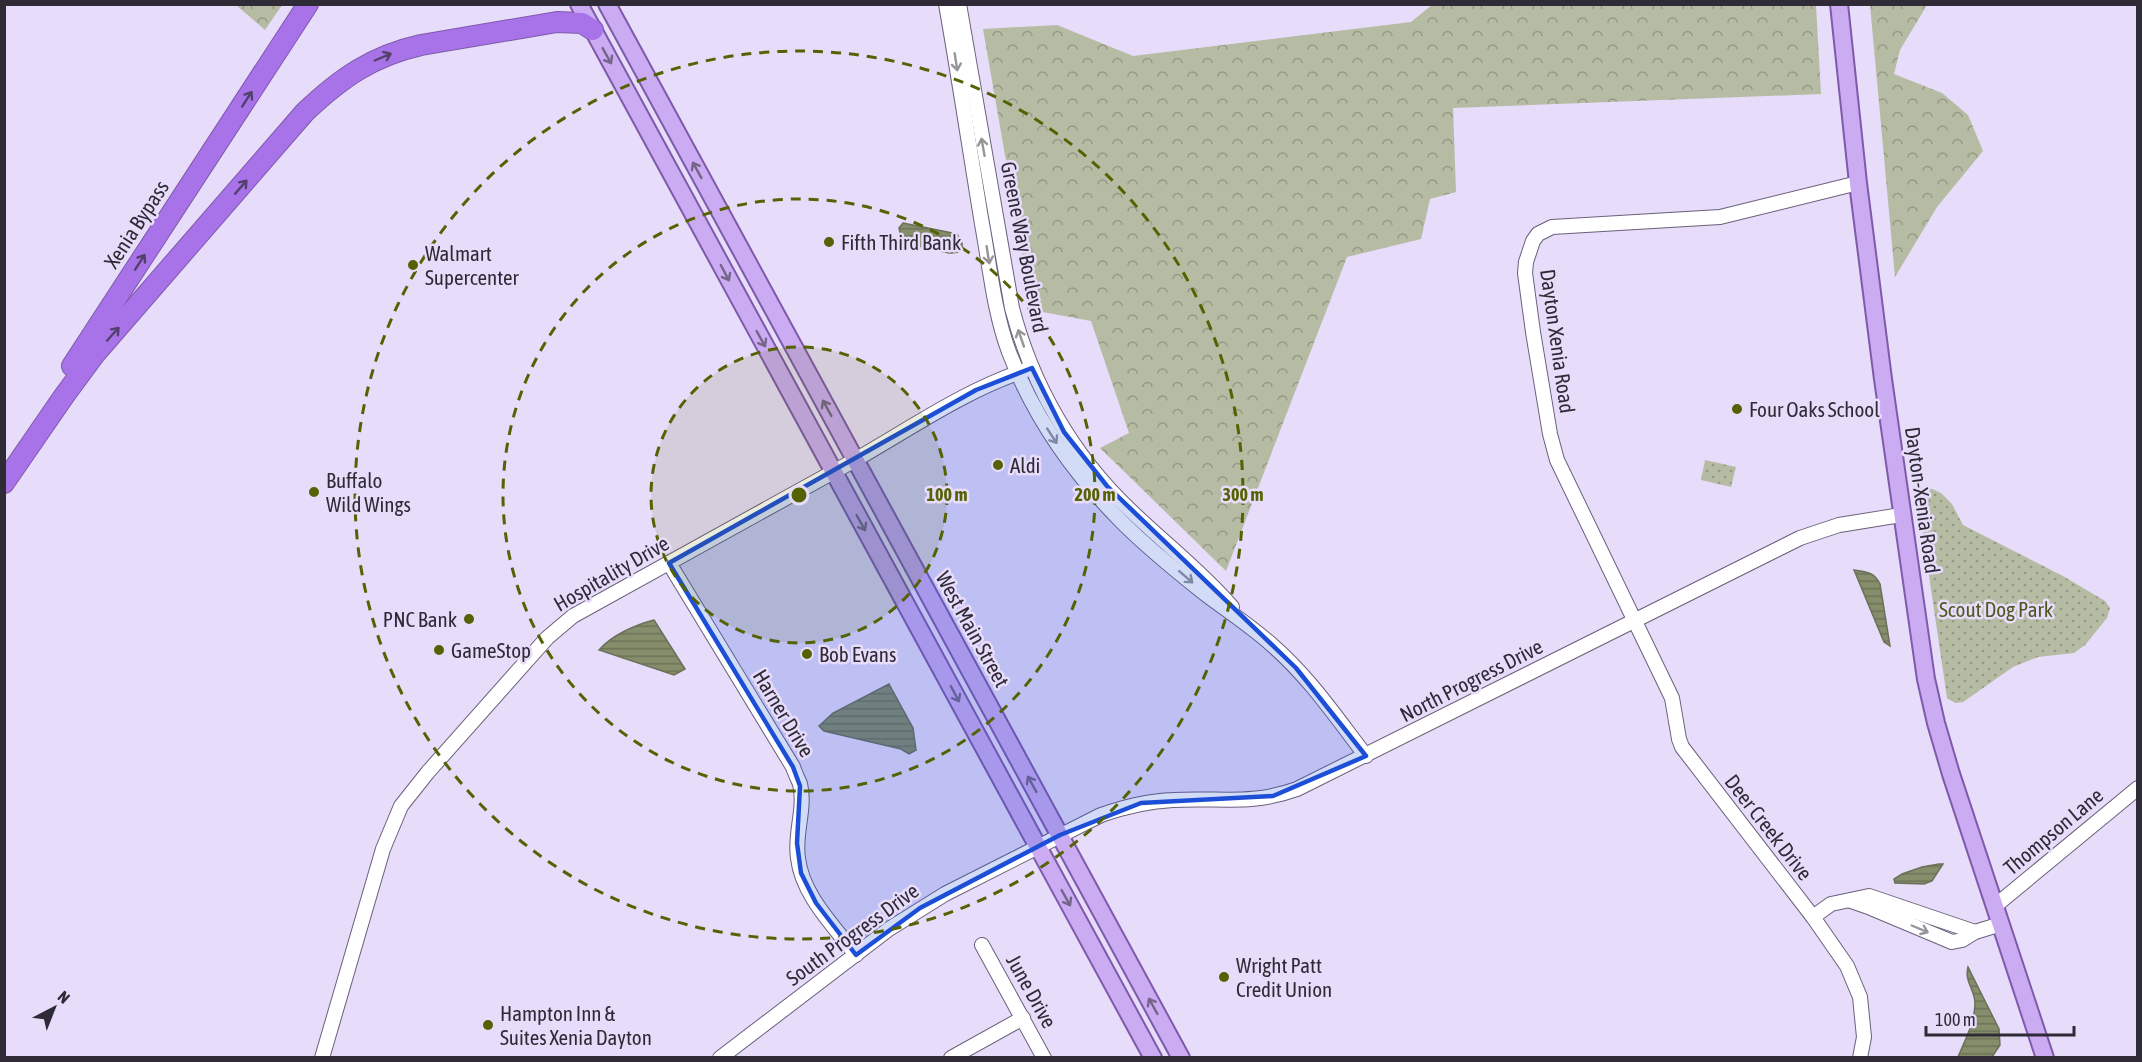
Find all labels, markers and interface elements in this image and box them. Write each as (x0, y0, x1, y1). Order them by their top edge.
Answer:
one-way arrow (601, 47, 613, 64)
one-way arrow (373, 51, 392, 62)
one-way arrow (950, 52, 961, 72)
one-way arrow (240, 90, 253, 107)
one-way arrow (978, 137, 989, 157)
street label: Greene Way Boulevard (997, 159, 1053, 335)
one-way arrow (691, 162, 703, 179)
street label: Xenia Bypass (99, 176, 173, 272)
one-way arrow (234, 180, 248, 195)
place label: Fifth Third Bank (841, 230, 961, 254)
marker: Fifth Third Bank (822, 235, 836, 249)
place label: Walmart Supercenter (425, 241, 520, 289)
one-way arrow (982, 244, 993, 264)
one-way arrow (133, 253, 146, 270)
marker: Walmart Supercenter (406, 258, 420, 272)
one-way arrow (719, 264, 731, 281)
street label: Dayton Xenia Road (1536, 267, 1580, 415)
one-way arrow (106, 327, 120, 342)
one-way arrow (1014, 329, 1025, 348)
one-way arrow (755, 330, 767, 347)
place label: Four Oaks School (1749, 397, 1880, 421)
one-way arrow (821, 400, 832, 418)
marker: Four Oaks School (1730, 402, 1744, 416)
street label: Dayton-Xenia Road (1901, 425, 1945, 575)
one-way arrow (1046, 428, 1059, 445)
place label: Aldi (1010, 453, 1040, 477)
marker: Aldi (991, 458, 1005, 472)
place label: Buffalo Wild Wings (326, 468, 411, 516)
text: 100 m (927, 484, 967, 505)
text: 200 m (1075, 484, 1115, 505)
text: 300 m (1223, 484, 1263, 505)
marker: Buffalo Wild Wings (307, 485, 321, 499)
centre of rings (789, 485, 809, 505)
one-way arrow (855, 514, 867, 531)
street label: Hospitality Drive (549, 530, 673, 616)
street label: West Main Street (931, 567, 1015, 691)
one-way arrow (1178, 570, 1193, 584)
park label: Scout Dog Park (1939, 597, 2053, 621)
place label: PNC Bank (383, 607, 457, 631)
marker: PNC Bank (462, 612, 476, 626)
street label: North Progress Drive (1396, 634, 1546, 726)
place label: GameStop (451, 638, 531, 662)
place label: Bob Evans (819, 642, 896, 666)
marker: GameStop (432, 643, 446, 657)
marker: Bob Evans (800, 647, 814, 661)
street label: Harner Drive (749, 665, 819, 761)
one-way arrow (949, 685, 961, 702)
street label: Deer Creek Drive (1720, 769, 1818, 885)
one-way arrow (1026, 776, 1038, 793)
street label: Thompson Lane (1999, 783, 2107, 879)
street label: South Progress Drive (781, 878, 923, 990)
one-way arrow (1061, 889, 1072, 907)
one-way arrow (1911, 923, 1929, 935)
street label: June Drive (1002, 950, 1062, 1032)
place label: Wright Patt Credit Union (1236, 953, 1332, 1001)
marker: Wright Patt Credit Union (1217, 970, 1231, 984)
north arrow (24, 978, 84, 1038)
text: N (55, 987, 74, 1007)
one-way arrow (1147, 998, 1159, 1015)
scale bar (1926, 999, 2074, 1037)
place label: Hampton Inn & Suites Xenia Dayton (500, 1001, 652, 1049)
text: 100 m (1935, 1009, 1976, 1030)
marker: Hampton Inn & Suites Xenia Dayton (481, 1018, 495, 1032)

